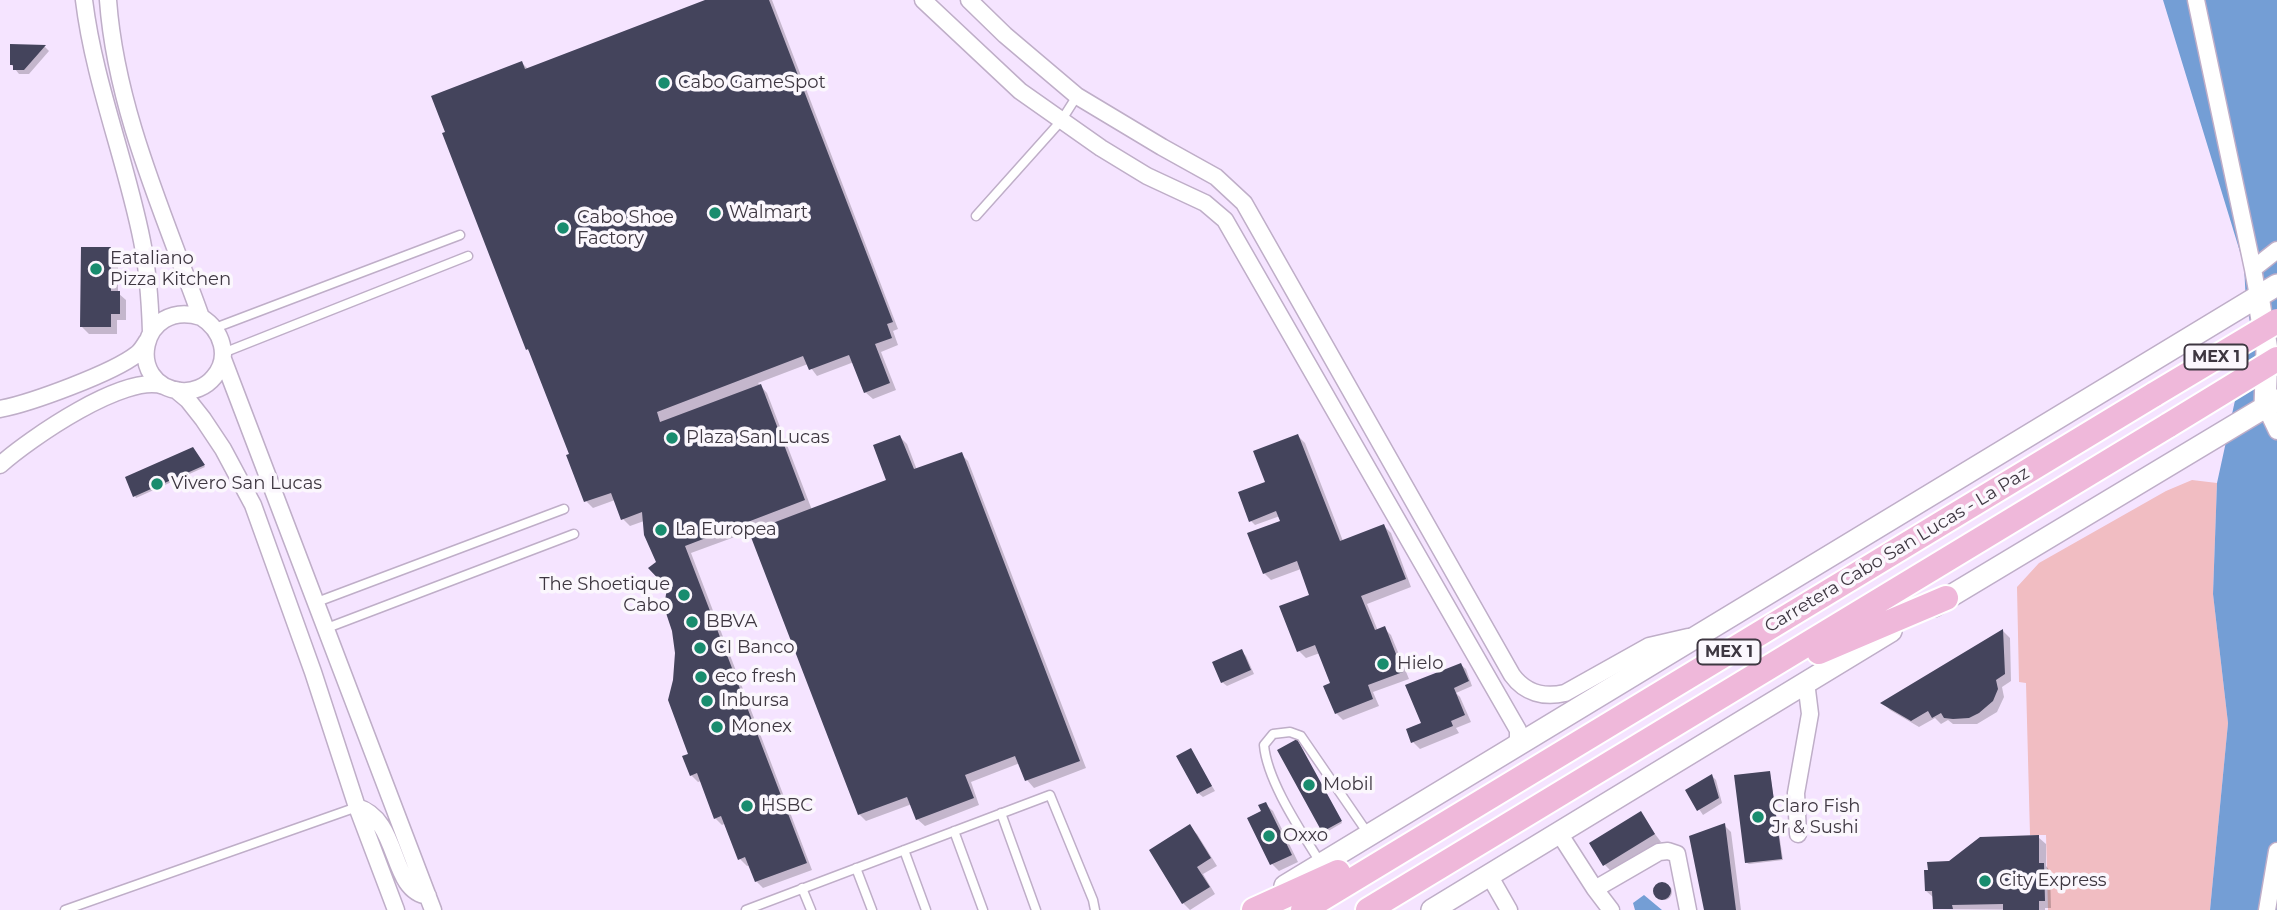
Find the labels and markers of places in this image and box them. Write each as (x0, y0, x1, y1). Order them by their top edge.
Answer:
place label: Cabo GameSpot (678, 72, 826, 94)
marker: Cabo GameSpot (656, 75, 672, 91)
place label: Walmart (729, 202, 808, 224)
marker: Walmart (707, 205, 723, 221)
place label: Cabo Shoe Factory (577, 207, 674, 249)
marker: Cabo Shoe Factory (555, 220, 571, 236)
place label: Eataliano Pizza Kitchen (110, 248, 231, 290)
marker: Eataliano Pizza Kitchen (88, 261, 104, 277)
place label: Plaza San Lucas (686, 427, 830, 449)
marker: Plaza San Lucas (664, 430, 680, 446)
place label: Vivero San Lucas (171, 473, 322, 495)
marker: Vivero San Lucas (149, 476, 165, 492)
place label: La Europea (675, 519, 777, 541)
marker: La Europea (653, 522, 669, 538)
place label: The Shoetique Cabo (539, 574, 670, 616)
marker: The Shoetique Cabo (676, 587, 692, 603)
place label: BBVA (706, 611, 757, 633)
marker: BBVA (684, 614, 700, 630)
place label: CI Banco (714, 637, 795, 659)
marker: CI Banco (692, 640, 708, 656)
place label: Hielo (1397, 653, 1443, 675)
marker: Hielo (1375, 656, 1391, 672)
place label: eco fresh (715, 666, 797, 688)
marker: eco fresh (693, 669, 709, 685)
place label: Inbursa (721, 690, 789, 712)
marker: Inbursa (699, 693, 715, 709)
place label: Monex (731, 716, 792, 738)
marker: Monex (709, 719, 725, 735)
place label: Mobil (1323, 774, 1373, 796)
marker: Mobil (1301, 777, 1317, 793)
place label: HSBC (761, 795, 813, 817)
place label: Claro Fish Jr & Sushi (1772, 796, 1860, 838)
marker: HSBC (739, 798, 755, 814)
marker: Claro Fish Jr & Sushi (1750, 809, 1766, 825)
place label: Oxxo (1283, 825, 1328, 847)
marker: Oxxo (1261, 828, 1277, 844)
place label: City Express (1999, 870, 2107, 892)
marker: City Express (1977, 873, 1993, 889)

